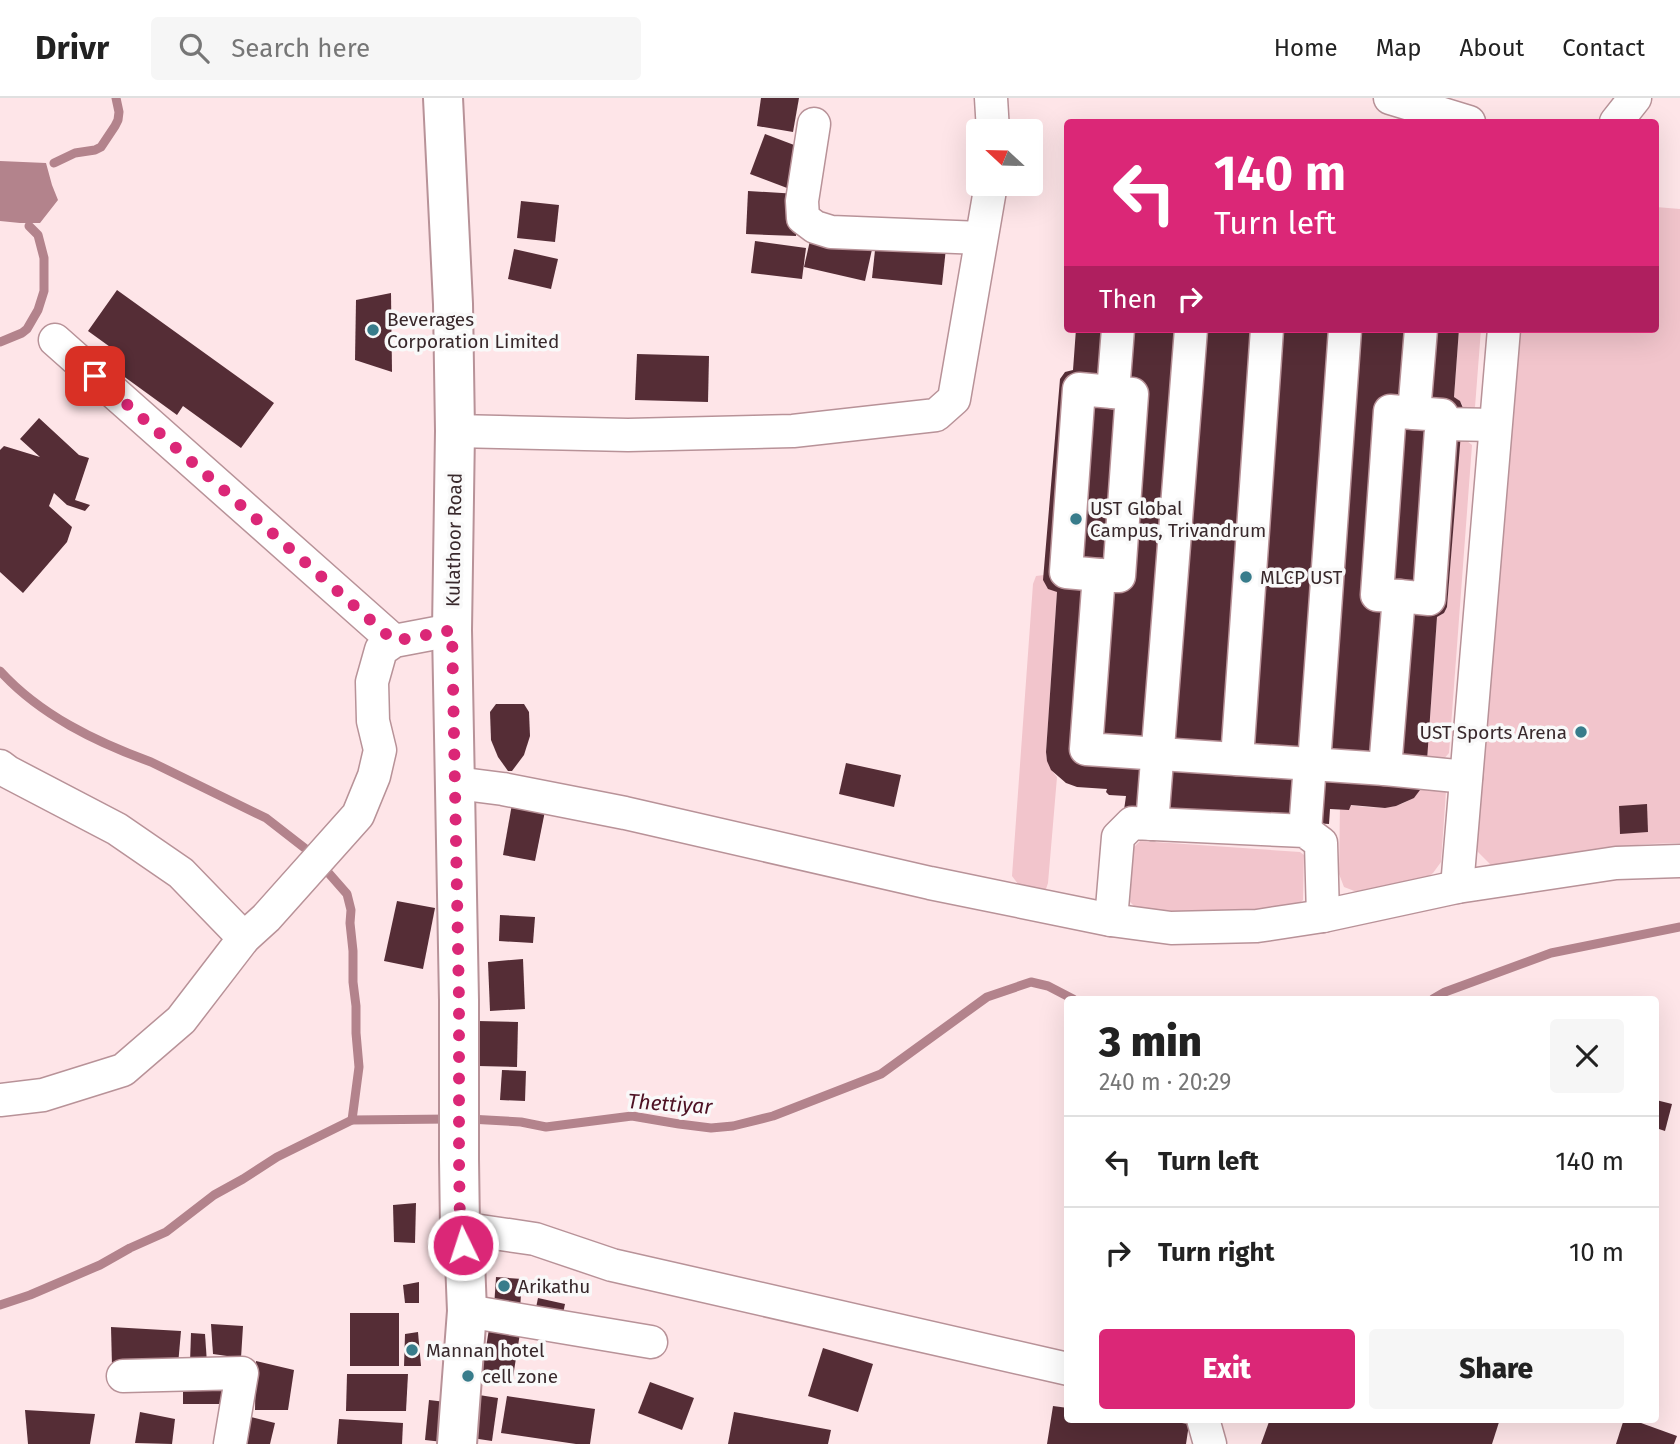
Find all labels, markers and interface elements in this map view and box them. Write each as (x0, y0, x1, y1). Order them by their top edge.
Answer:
search box (151, 17, 641, 80)
text: Drivr (35, 28, 109, 68)
icon: search (175, 29, 213, 67)
text: Search here (231, 33, 370, 64)
text: Home (1274, 34, 1338, 62)
text: Map (1376, 34, 1422, 62)
text: About (1460, 34, 1524, 62)
text: Contact (1562, 34, 1645, 62)
north arrow (966, 119, 1043, 196)
map controls (966, 119, 1043, 196)
text: 140 m (1214, 144, 1346, 203)
icon: left (1099, 147, 1190, 238)
text: Turn left (1214, 204, 1336, 242)
icon: right (1171, 280, 1209, 318)
text: Then (1099, 284, 1157, 315)
place label: Beverages Corporation Limited (387, 308, 559, 353)
marker: Beverages Corporation Limited (365, 322, 381, 338)
pin (65, 346, 125, 406)
icon: arrive (76, 357, 114, 395)
street label: Kulathoor Road (441, 473, 467, 607)
place label: UST Global Campus, Trivandrum (1090, 497, 1266, 542)
marker: UST Global Campus, Trivandrum (1068, 511, 1084, 527)
place label: MLCP UST (1260, 566, 1342, 589)
marker: MLCP UST (1238, 569, 1254, 585)
place label: UST Sports Arena (1419, 721, 1567, 744)
marker: UST Sports Arena (1573, 724, 1589, 740)
text: 3 min (1099, 1017, 1202, 1067)
button: close (1550, 1019, 1624, 1093)
text: 240 m · 20:29 (1099, 1068, 1231, 1096)
water label: Thettiyar (627, 1088, 714, 1120)
icon: left (1099, 1143, 1137, 1181)
text: Turn left (1158, 1146, 1259, 1177)
text: 140 m (1555, 1146, 1624, 1177)
position arrow (426, 1208, 500, 1282)
icon: right (1099, 1234, 1137, 1272)
text: Turn right (1158, 1237, 1275, 1268)
text: 10 m (1569, 1237, 1624, 1268)
place label: Arikathu (518, 1275, 590, 1298)
marker: Arikathu (496, 1278, 512, 1294)
button: Exit (1099, 1329, 1355, 1409)
button: Share (1369, 1329, 1624, 1409)
place label: Mannan hotel (426, 1339, 545, 1362)
marker: Mannan hotel (404, 1342, 420, 1358)
place label: cell zone (482, 1365, 558, 1388)
marker: cell zone (460, 1368, 476, 1384)

